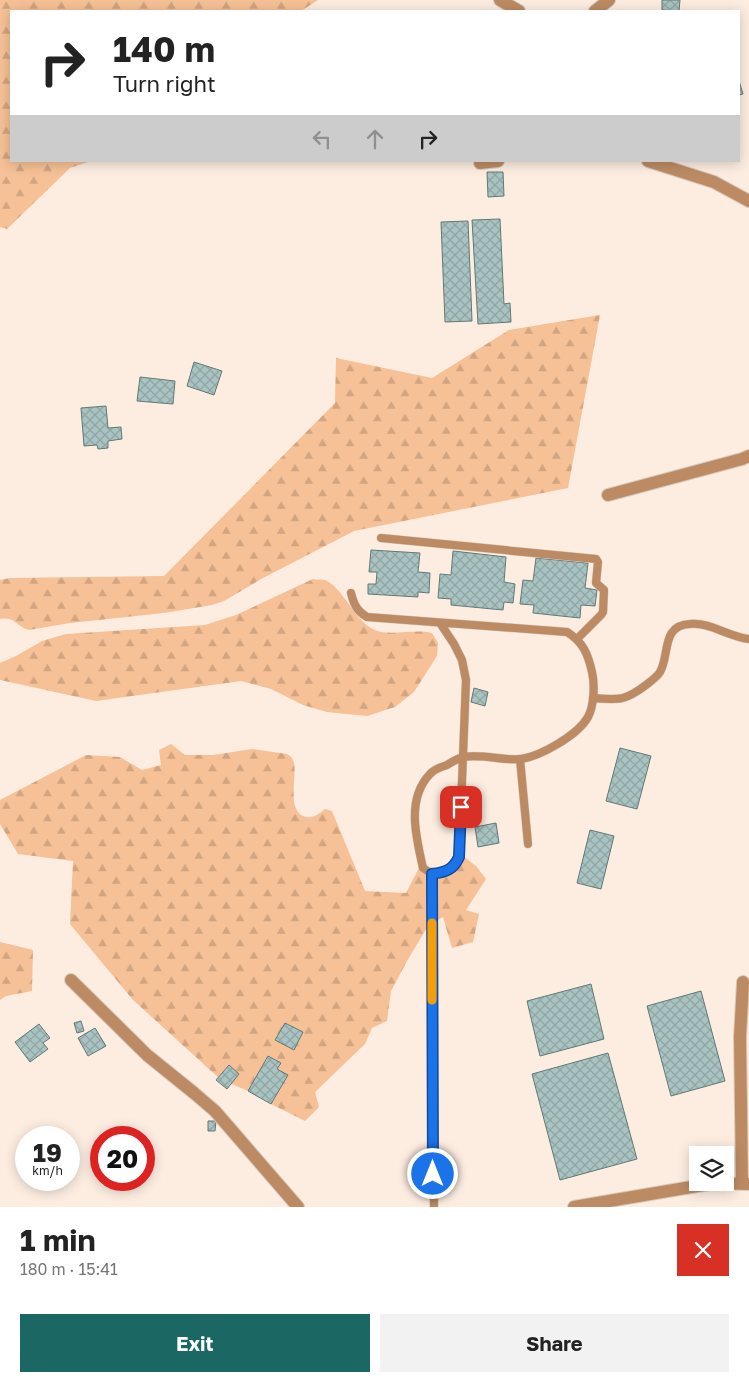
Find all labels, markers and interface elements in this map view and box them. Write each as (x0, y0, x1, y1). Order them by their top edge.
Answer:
text: 140 m (113, 28, 215, 70)
icon: right (30, 30, 95, 95)
text: Turn right (113, 70, 216, 97)
icon: left (308, 125, 336, 153)
icon: ahead (361, 125, 389, 153)
icon: right (414, 125, 442, 153)
pin (440, 786, 482, 828)
icon: arrive (447, 793, 475, 821)
speed limit sign: 20 (90, 1126, 155, 1191)
text: 19 (33, 1137, 62, 1168)
map controls (689, 1146, 734, 1191)
button: layers (689, 1146, 734, 1191)
position arrow (406, 1147, 458, 1199)
text: km/h (32, 1163, 63, 1178)
text: 1 min (20, 1222, 96, 1258)
button: close (677, 1224, 729, 1276)
text: 180 m · 15:41 (20, 1259, 118, 1279)
button: Exit (20, 1314, 370, 1372)
button: Share (380, 1314, 729, 1372)

